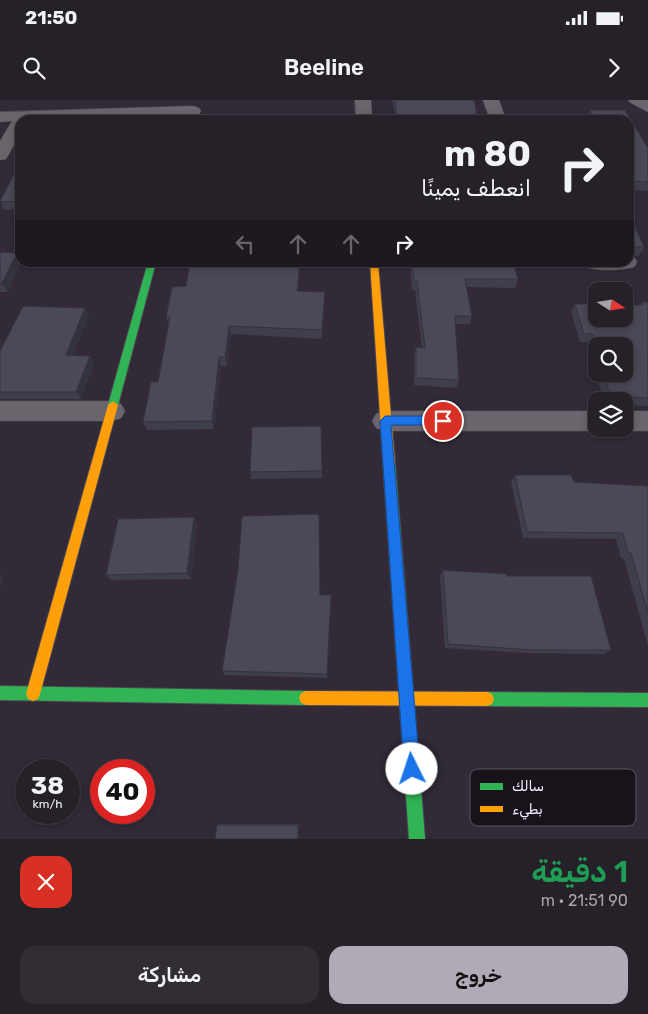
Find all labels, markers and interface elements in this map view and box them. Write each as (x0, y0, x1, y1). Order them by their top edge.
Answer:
text: 21:50 (25, 6, 78, 29)
icon: search (20, 54, 48, 82)
text: Beeline (284, 54, 364, 81)
icon: forward (600, 54, 628, 82)
text: 80 m (444, 133, 531, 175)
icon: right (549, 135, 614, 200)
text: انعطف يمينًا (421, 175, 531, 202)
icon: left (231, 230, 259, 258)
icon: ahead (284, 230, 312, 258)
icon: ahead (337, 230, 365, 258)
icon: right (390, 230, 418, 258)
north arrow (588, 282, 632, 328)
map controls (588, 282, 633, 437)
button: search (588, 337, 633, 382)
button: layers (588, 392, 633, 437)
pin (422, 400, 464, 442)
icon: arrive (429, 407, 457, 435)
position arrow (385, 742, 437, 794)
speed limit sign: 40 (90, 759, 155, 824)
legend (470, 769, 636, 826)
text: 38 (31, 771, 64, 800)
text: سالك (512, 778, 544, 795)
text: km/h (33, 797, 62, 811)
text: بطيء (512, 801, 543, 820)
text: 1 دقيقة (531, 854, 628, 890)
button: close (20, 856, 72, 908)
text: 90 m · 21:51 (541, 891, 628, 910)
button: مشاركة (20, 946, 319, 1004)
button: خروج (329, 946, 628, 1004)

